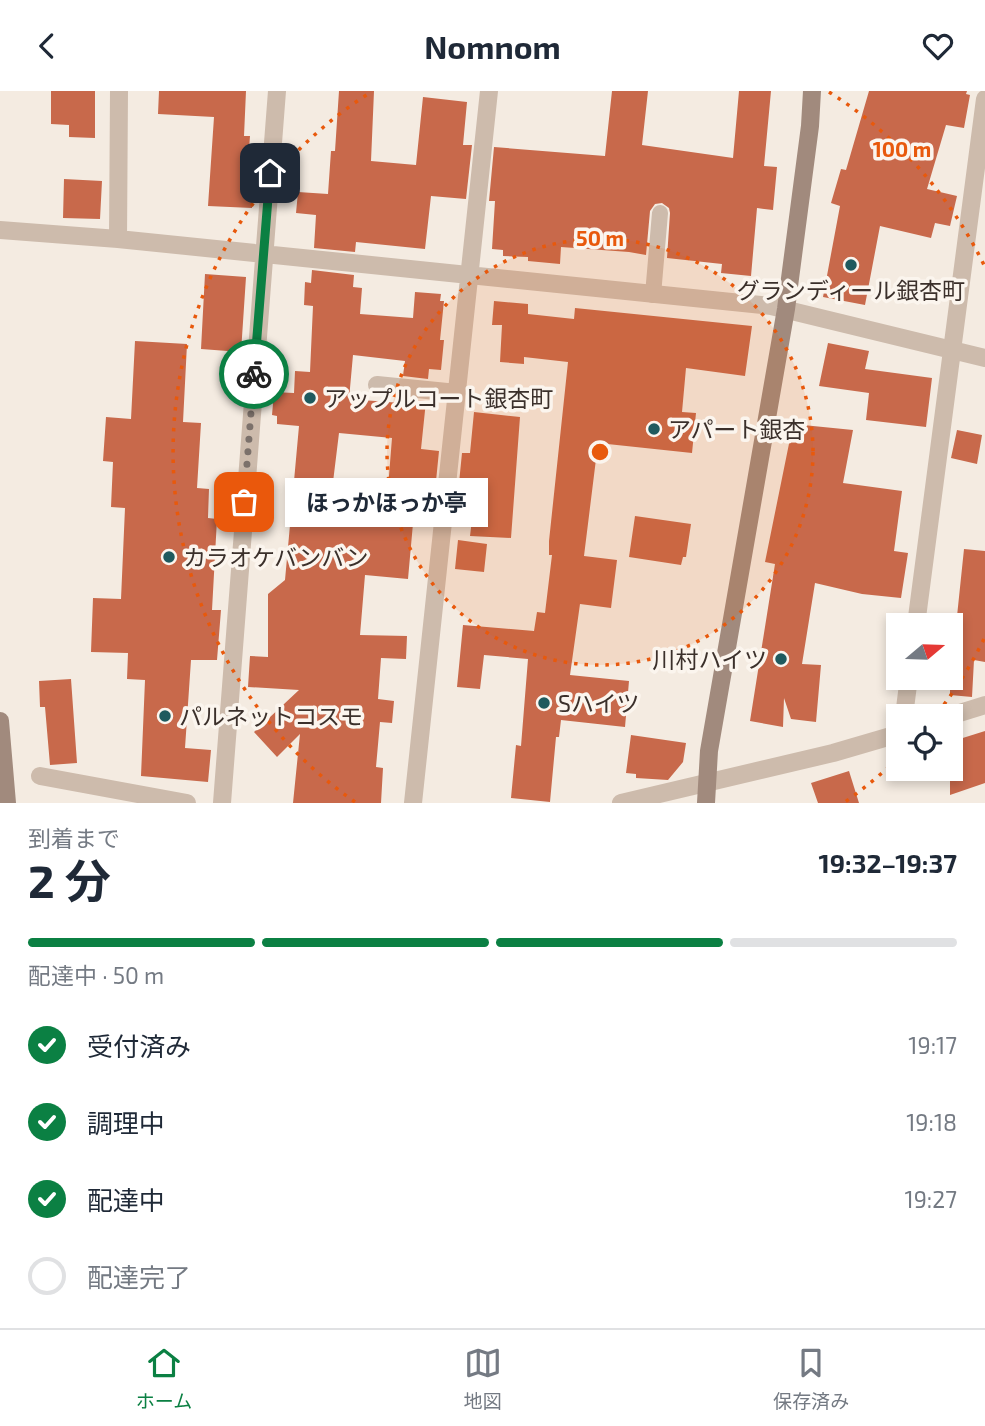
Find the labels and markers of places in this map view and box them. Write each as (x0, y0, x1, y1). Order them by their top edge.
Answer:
pin (240, 143, 300, 203)
marker: グランディール銀杏町 (843, 257, 859, 273)
place label: グランディール銀杏町 (737, 276, 965, 304)
place label: アップルコート銀杏町 (324, 384, 554, 412)
marker: アップルコート銀杏町 (302, 390, 318, 406)
place label: アパート銀杏 (668, 415, 806, 443)
marker: アパート銀杏 (646, 421, 662, 437)
centre of rings (588, 440, 612, 464)
pin (214, 472, 274, 532)
callout: ほっかほっか亭 (286, 477, 489, 527)
place label: カラオケバンバン (183, 543, 368, 571)
marker: カラオケバンバン (161, 549, 177, 565)
place label: 川村ハイツ (652, 645, 767, 673)
marker: 川村ハイツ (773, 651, 789, 667)
place label: Sハイツ (558, 689, 639, 717)
marker: Sハイツ (536, 695, 552, 711)
place label: パルネットコスモ (179, 702, 363, 730)
marker: パルネットコスモ (157, 708, 173, 724)

